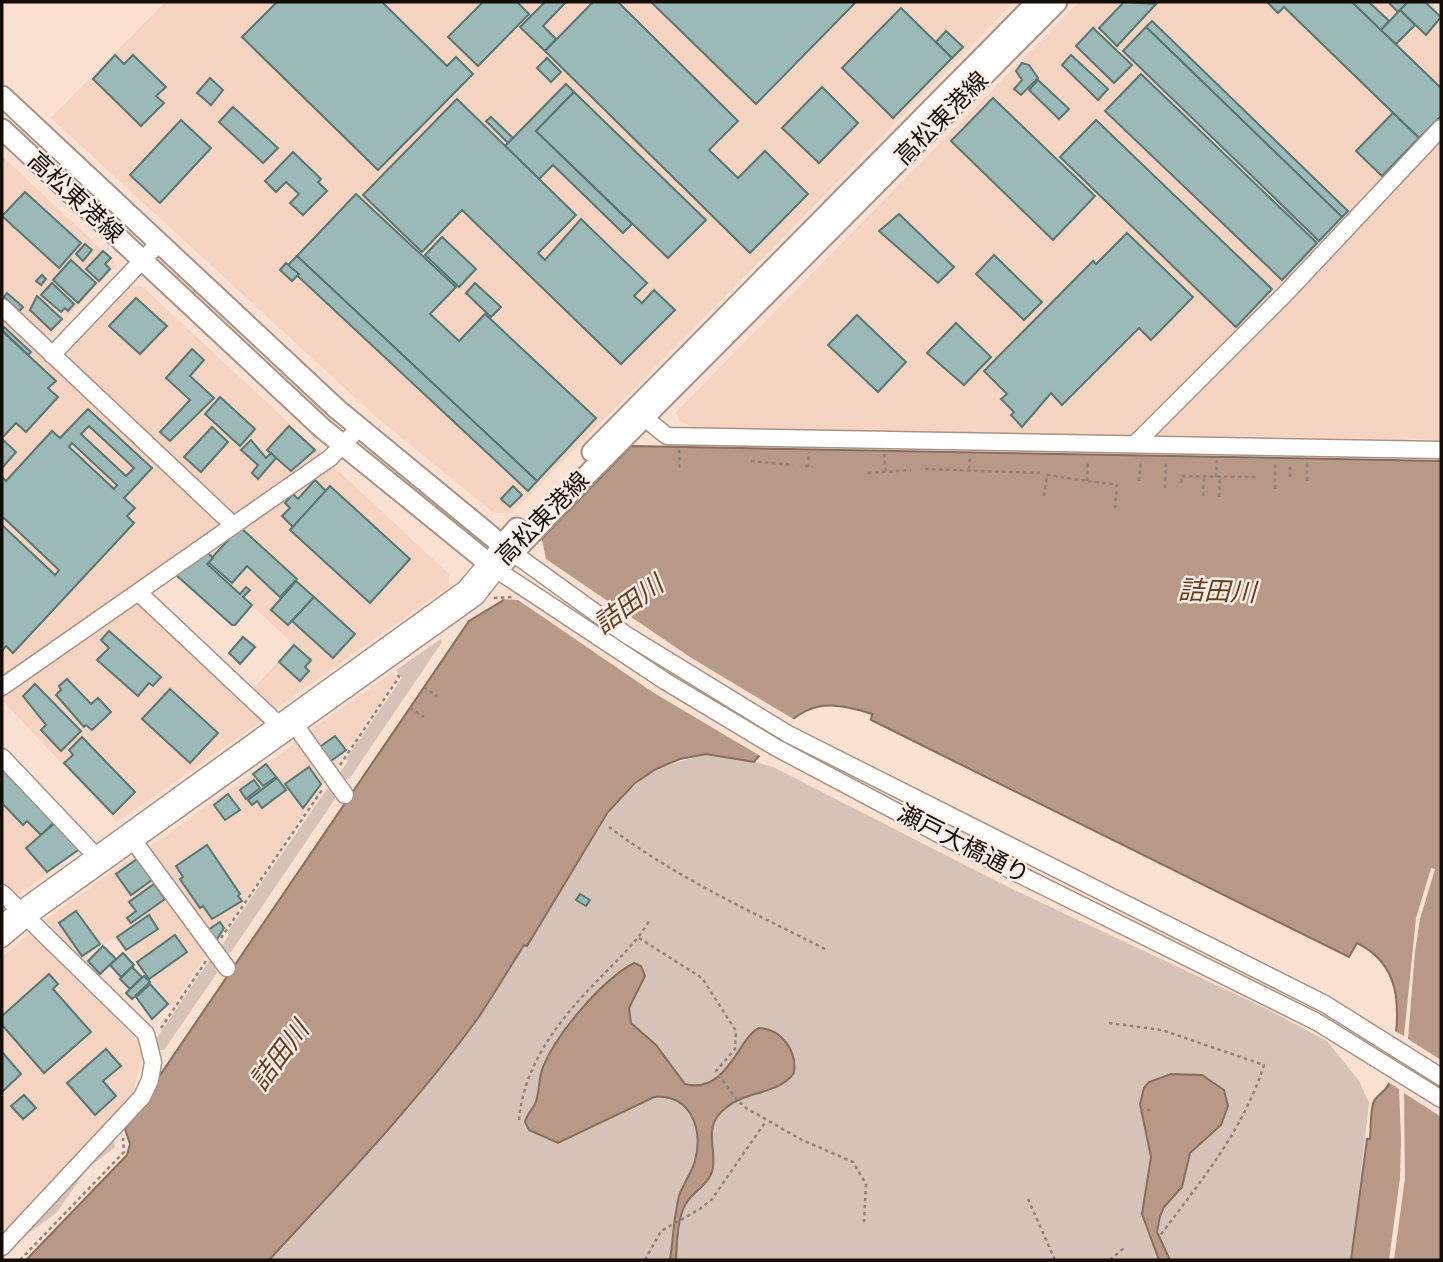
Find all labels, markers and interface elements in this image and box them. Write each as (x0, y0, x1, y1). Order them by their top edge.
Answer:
street label: 高松東港線 (890, 67, 993, 170)
street label: 高松東港線 (23, 147, 128, 248)
street label: 高松東港線 (491, 467, 594, 570)
water label: 詰田川 (589, 569, 671, 638)
water label: 詰田川 (1178, 577, 1259, 606)
street label: 瀬戸大橋通り (893, 800, 1034, 888)
water label: 詰田川 (245, 1014, 316, 1095)

